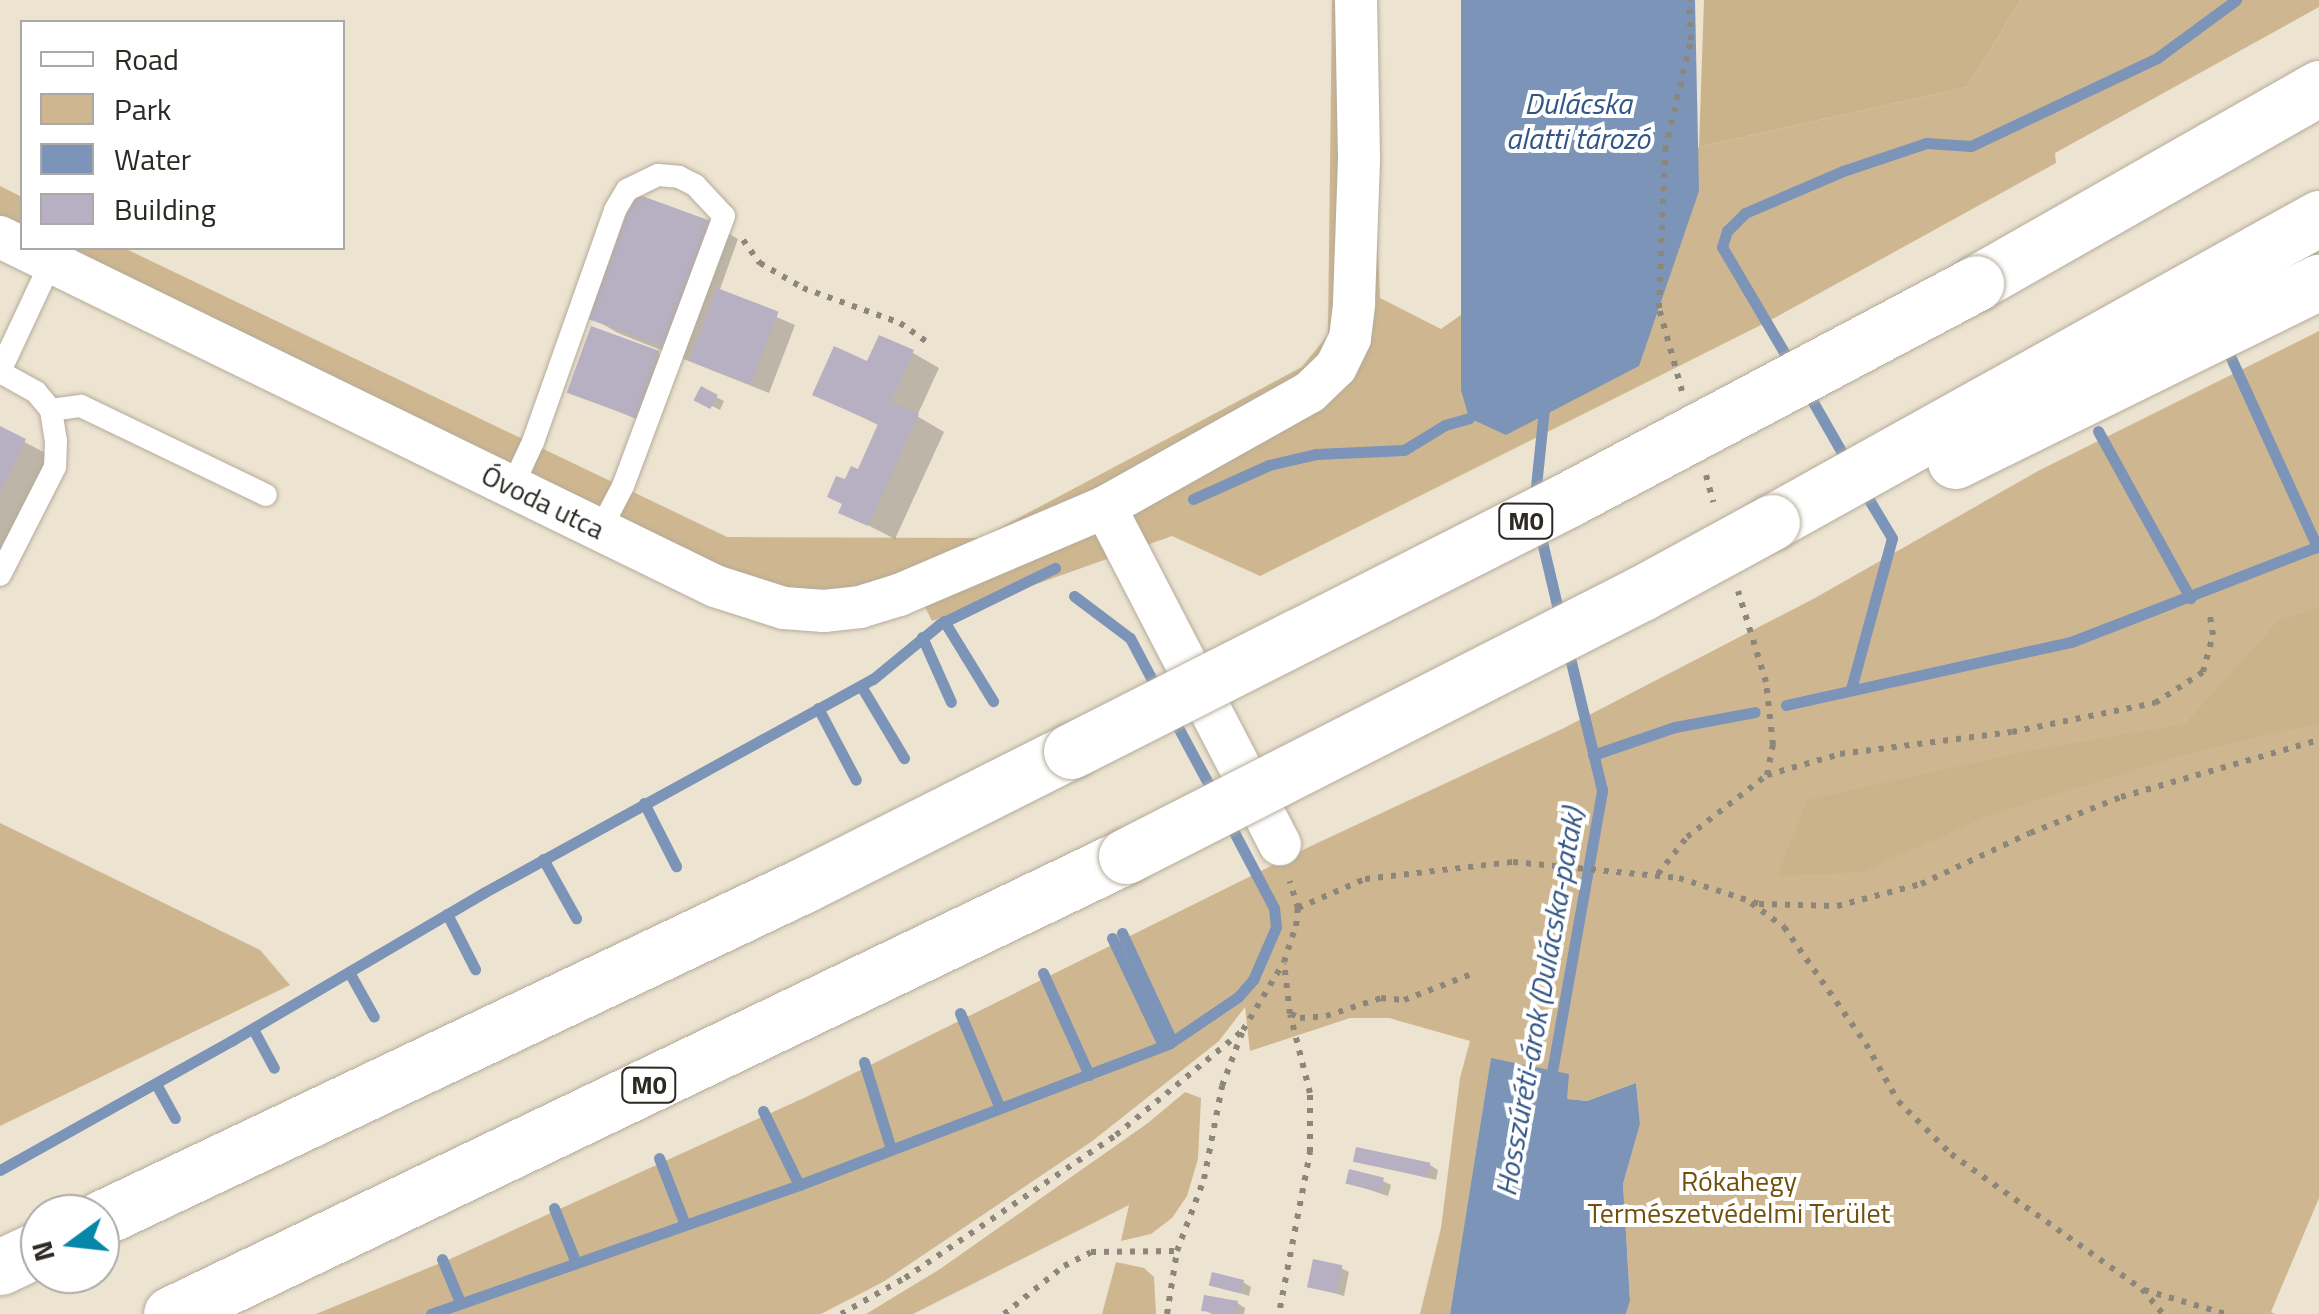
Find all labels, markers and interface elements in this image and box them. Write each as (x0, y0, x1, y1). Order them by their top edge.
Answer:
legend (20, 20, 345, 250)
text: Road (114, 36, 179, 82)
water label: Dulácska alatti tározó (1506, 85, 1650, 156)
text: Park (114, 86, 171, 132)
text: Water (114, 136, 191, 182)
text: Building (114, 186, 216, 232)
street label: Óvoda utca (476, 458, 610, 546)
road number: M0 (1496, 501, 1556, 541)
water label: Hosszúréti-árok (Dulácska-patak) (1487, 805, 1591, 1199)
road number: M0 (619, 1065, 679, 1105)
park label: Rókahegy Természetvédelmi Terület (1588, 1164, 1890, 1230)
north arrow (20, 1194, 120, 1294)
text: N (19, 1236, 66, 1266)

